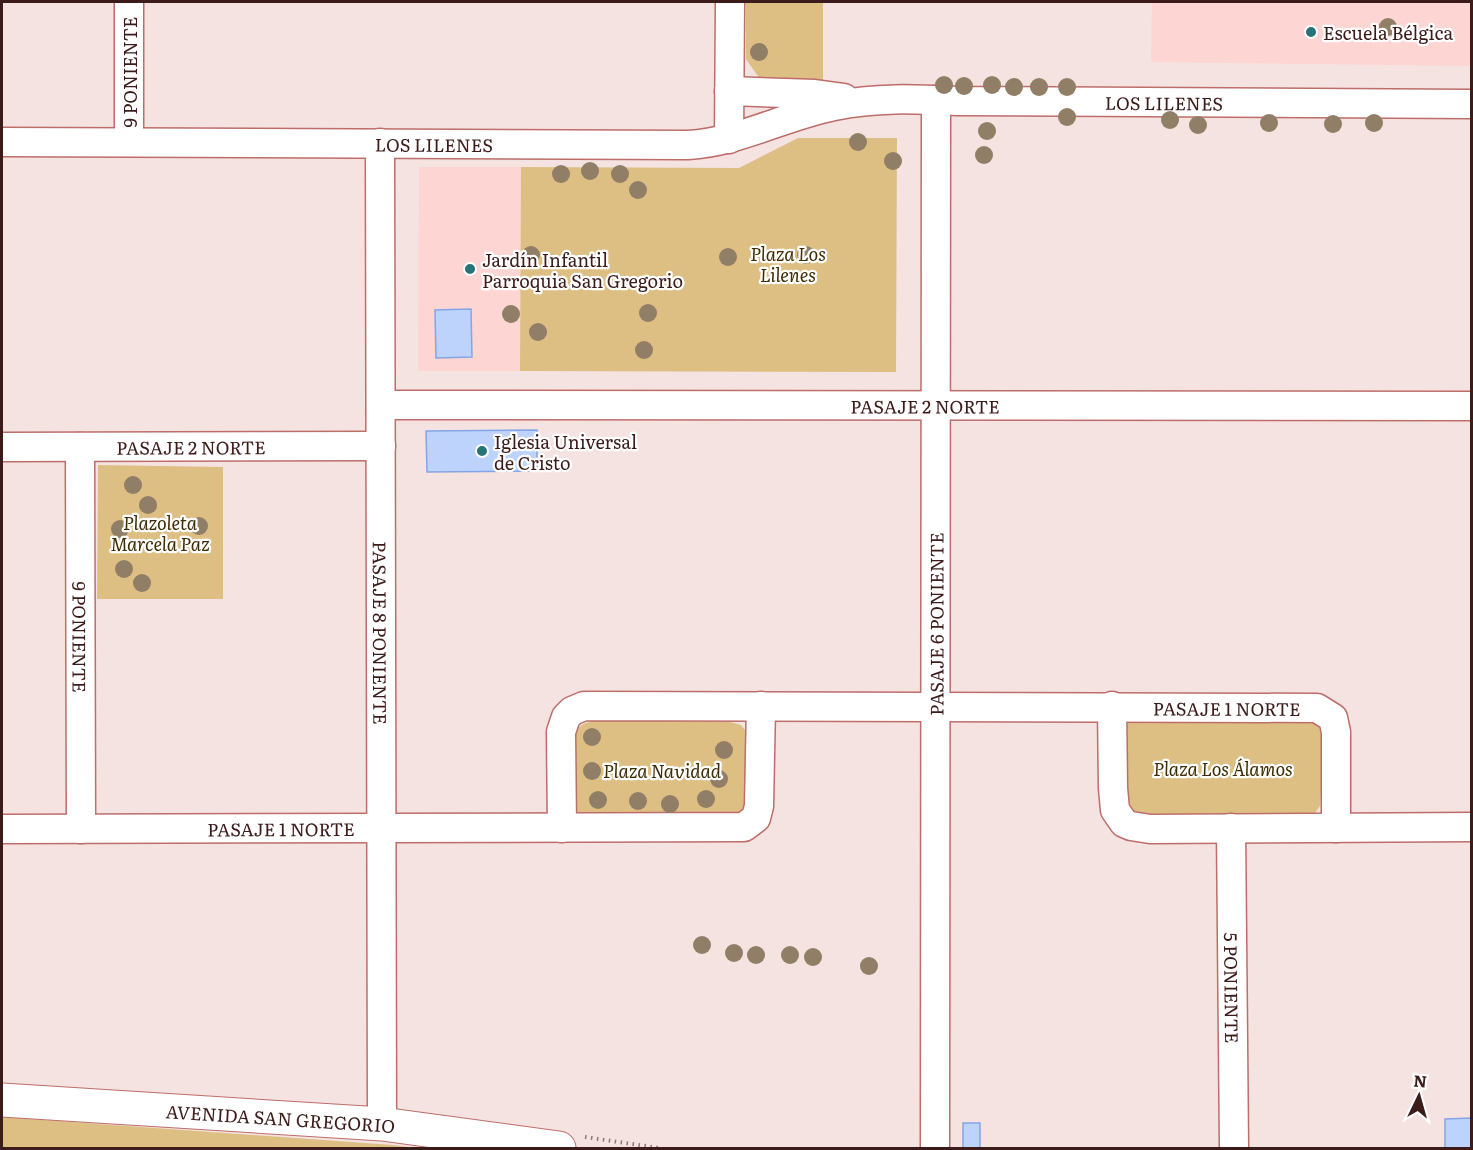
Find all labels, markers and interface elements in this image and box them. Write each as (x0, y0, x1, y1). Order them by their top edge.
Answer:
street label: 9 PONIENTE (116, 16, 143, 128)
place label: Escuela Bélgica (1323, 19, 1453, 46)
marker: Escuela Bélgica (1304, 25, 1318, 39)
street label: LOS LILENES (1105, 88, 1223, 116)
street label: LOS LILENES (375, 130, 493, 158)
park label: Plaza Los Lilenes (750, 240, 826, 288)
place label: Jardín Infantil Parroquia San Gregorio (482, 246, 683, 294)
marker: Jardín Infantil Parroquia San Gregorio (463, 262, 477, 276)
street label: PASAJE 2 NORTE (850, 392, 1000, 419)
place label: Iglesia Universal de Cristo (494, 428, 637, 476)
street label: PASAJE 2 NORTE (116, 433, 266, 460)
marker: Iglesia Universal de Cristo (475, 444, 489, 458)
park label: Plazoleta Marcela Paz (110, 509, 210, 557)
street label: PASAJE 6 PONIENTE (922, 532, 949, 716)
street label: PASAJE 8 PONIENTE (367, 541, 395, 725)
street label: 9 PONIENTE (67, 581, 94, 693)
street label: PASAJE 1 NORTE (1153, 694, 1301, 721)
park label: Plaza Los Álamos (1153, 755, 1293, 782)
park label: Plaza Navidad (603, 757, 722, 784)
street label: PASAJE 1 NORTE (207, 815, 355, 842)
street label: 5 PONIENTE (1218, 932, 1247, 1044)
north arrow (1389, 1066, 1449, 1126)
text: N (1413, 1068, 1428, 1093)
street label: AVENIDA SAN GREGORIO (165, 1097, 397, 1139)

